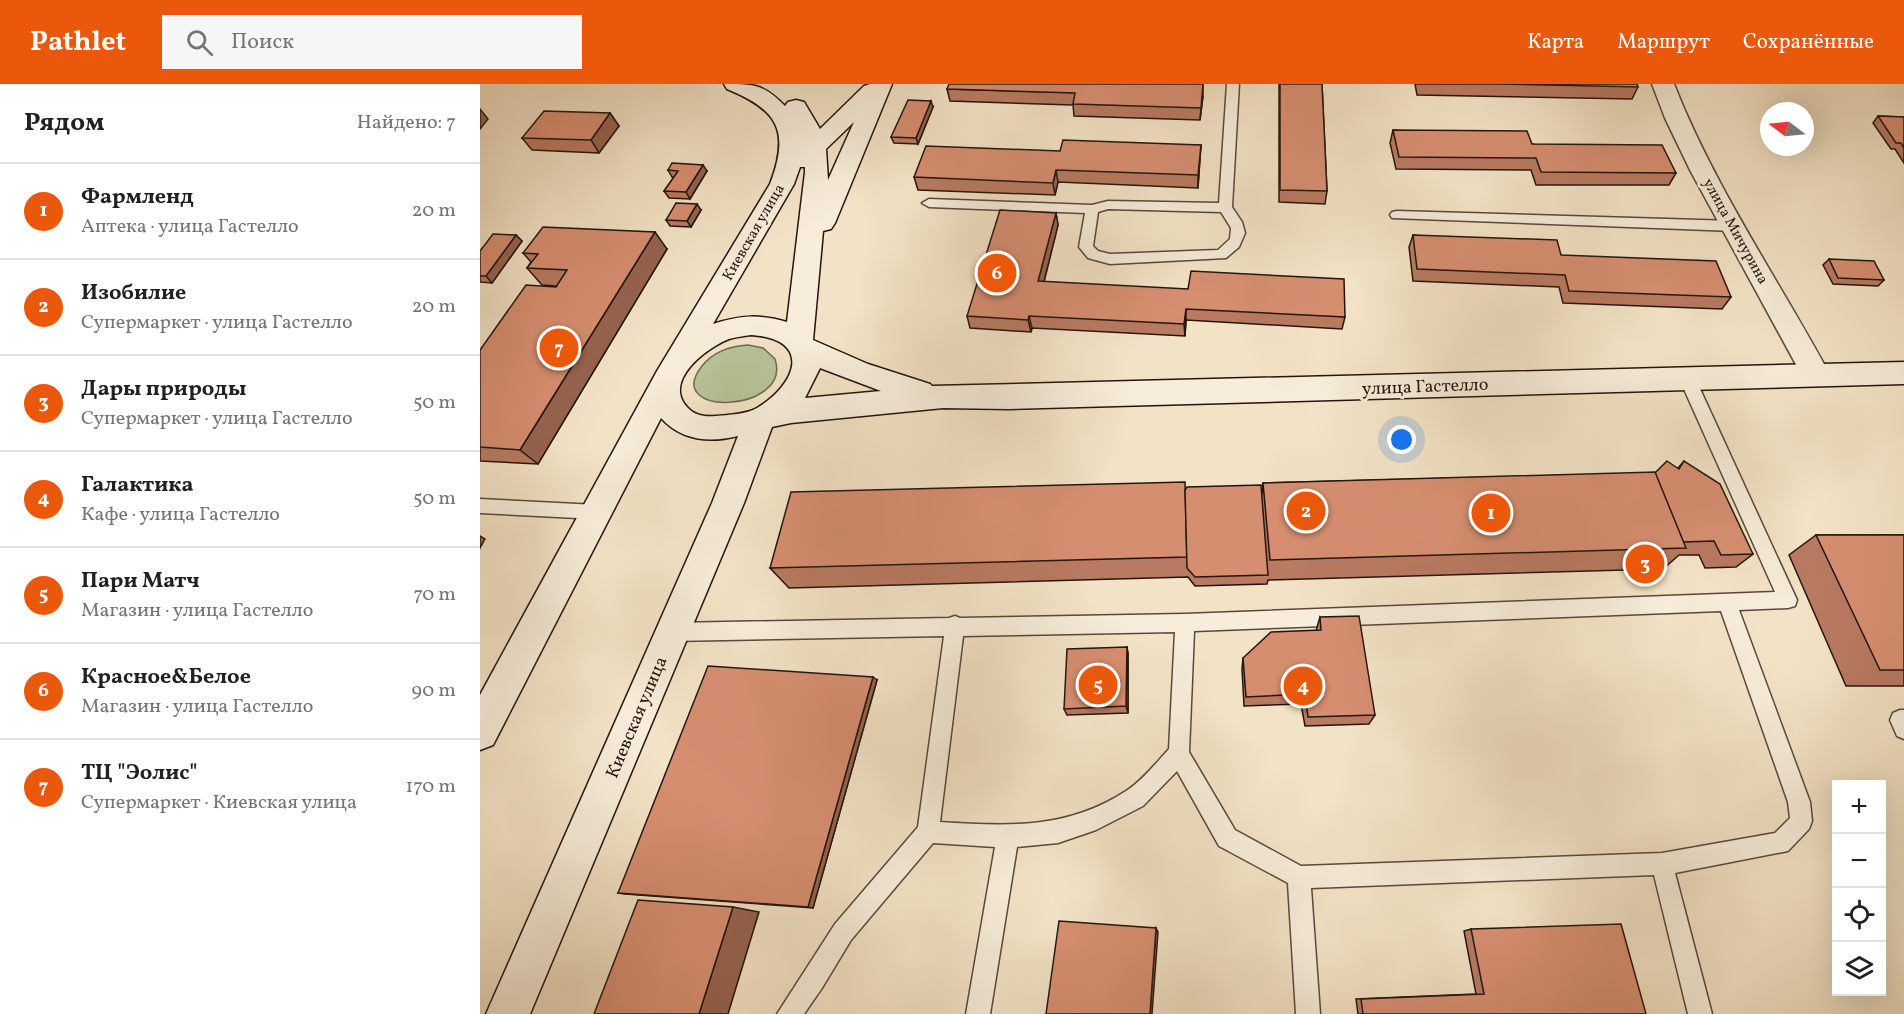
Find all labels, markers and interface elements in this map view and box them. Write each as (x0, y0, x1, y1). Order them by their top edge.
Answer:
search box (162, 15, 582, 69)
text: Pathlet (30, 23, 126, 62)
icon: search (183, 26, 216, 59)
text: Поиск (231, 27, 294, 58)
text: Карта (1527, 28, 1584, 57)
text: Маршрут (1617, 28, 1710, 57)
text: Сохранённые (1743, 28, 1874, 57)
north arrow (1760, 102, 1814, 156)
text: Рядом (24, 105, 104, 141)
text: Найдено: 7 (357, 109, 456, 137)
street label: улица Мичурина (1697, 175, 1773, 289)
street label: Киевская улица (718, 181, 790, 285)
text: Фармленд (81, 182, 194, 213)
text: 1 (39, 197, 48, 225)
text: 20 m (412, 197, 456, 225)
text: Аптека · улица Гастелло (81, 213, 299, 241)
pin: 6 (978, 250, 1016, 296)
text: Изобилие (81, 278, 186, 309)
text: 2 (38, 293, 49, 321)
text: 20 m (412, 293, 456, 321)
text: Супермаркет · улица Гастелло (81, 309, 353, 337)
pin: 7 (540, 326, 578, 370)
street label: улица Гастелло (1361, 373, 1489, 402)
text: Дары природы (81, 374, 246, 405)
text: 3 (38, 389, 49, 417)
text: 50 m (413, 389, 456, 417)
text: Супермаркет · улица Гастелло (81, 405, 353, 433)
your location (1387, 425, 1416, 454)
text: Галактика (81, 470, 193, 501)
text: 4 (37, 485, 50, 513)
text: 50 m (413, 485, 456, 513)
pin: 2 (1286, 488, 1326, 534)
pin: 1 (1472, 490, 1510, 536)
text: Кафе · улица Гастелло (81, 501, 280, 529)
pin: 3 (1626, 542, 1664, 586)
text: Пари Матч (81, 566, 200, 597)
text: 5 (39, 581, 48, 609)
text: 70 m (413, 581, 456, 609)
text: Магазин · улица Гастелло (81, 597, 313, 625)
street label: Киевская улица (600, 653, 674, 782)
text: Красное&Белое (81, 662, 251, 693)
pin: 5 (1078, 662, 1118, 708)
pin: 4 (1284, 664, 1322, 708)
text: 6 (38, 677, 49, 705)
text: 90 m (412, 677, 456, 705)
text: Магазин · улица Гастелло (81, 693, 313, 721)
text: ТЦ "Эолис" (81, 758, 198, 789)
text: 7 (39, 773, 48, 801)
text: 170 m (406, 773, 456, 801)
map controls (1832, 780, 1886, 996)
button: + (1832, 780, 1886, 834)
text: Супермаркет · Киевская улица (81, 789, 357, 817)
button: − (1832, 834, 1886, 888)
button: locate (1832, 888, 1886, 942)
button: layers (1832, 942, 1886, 996)

